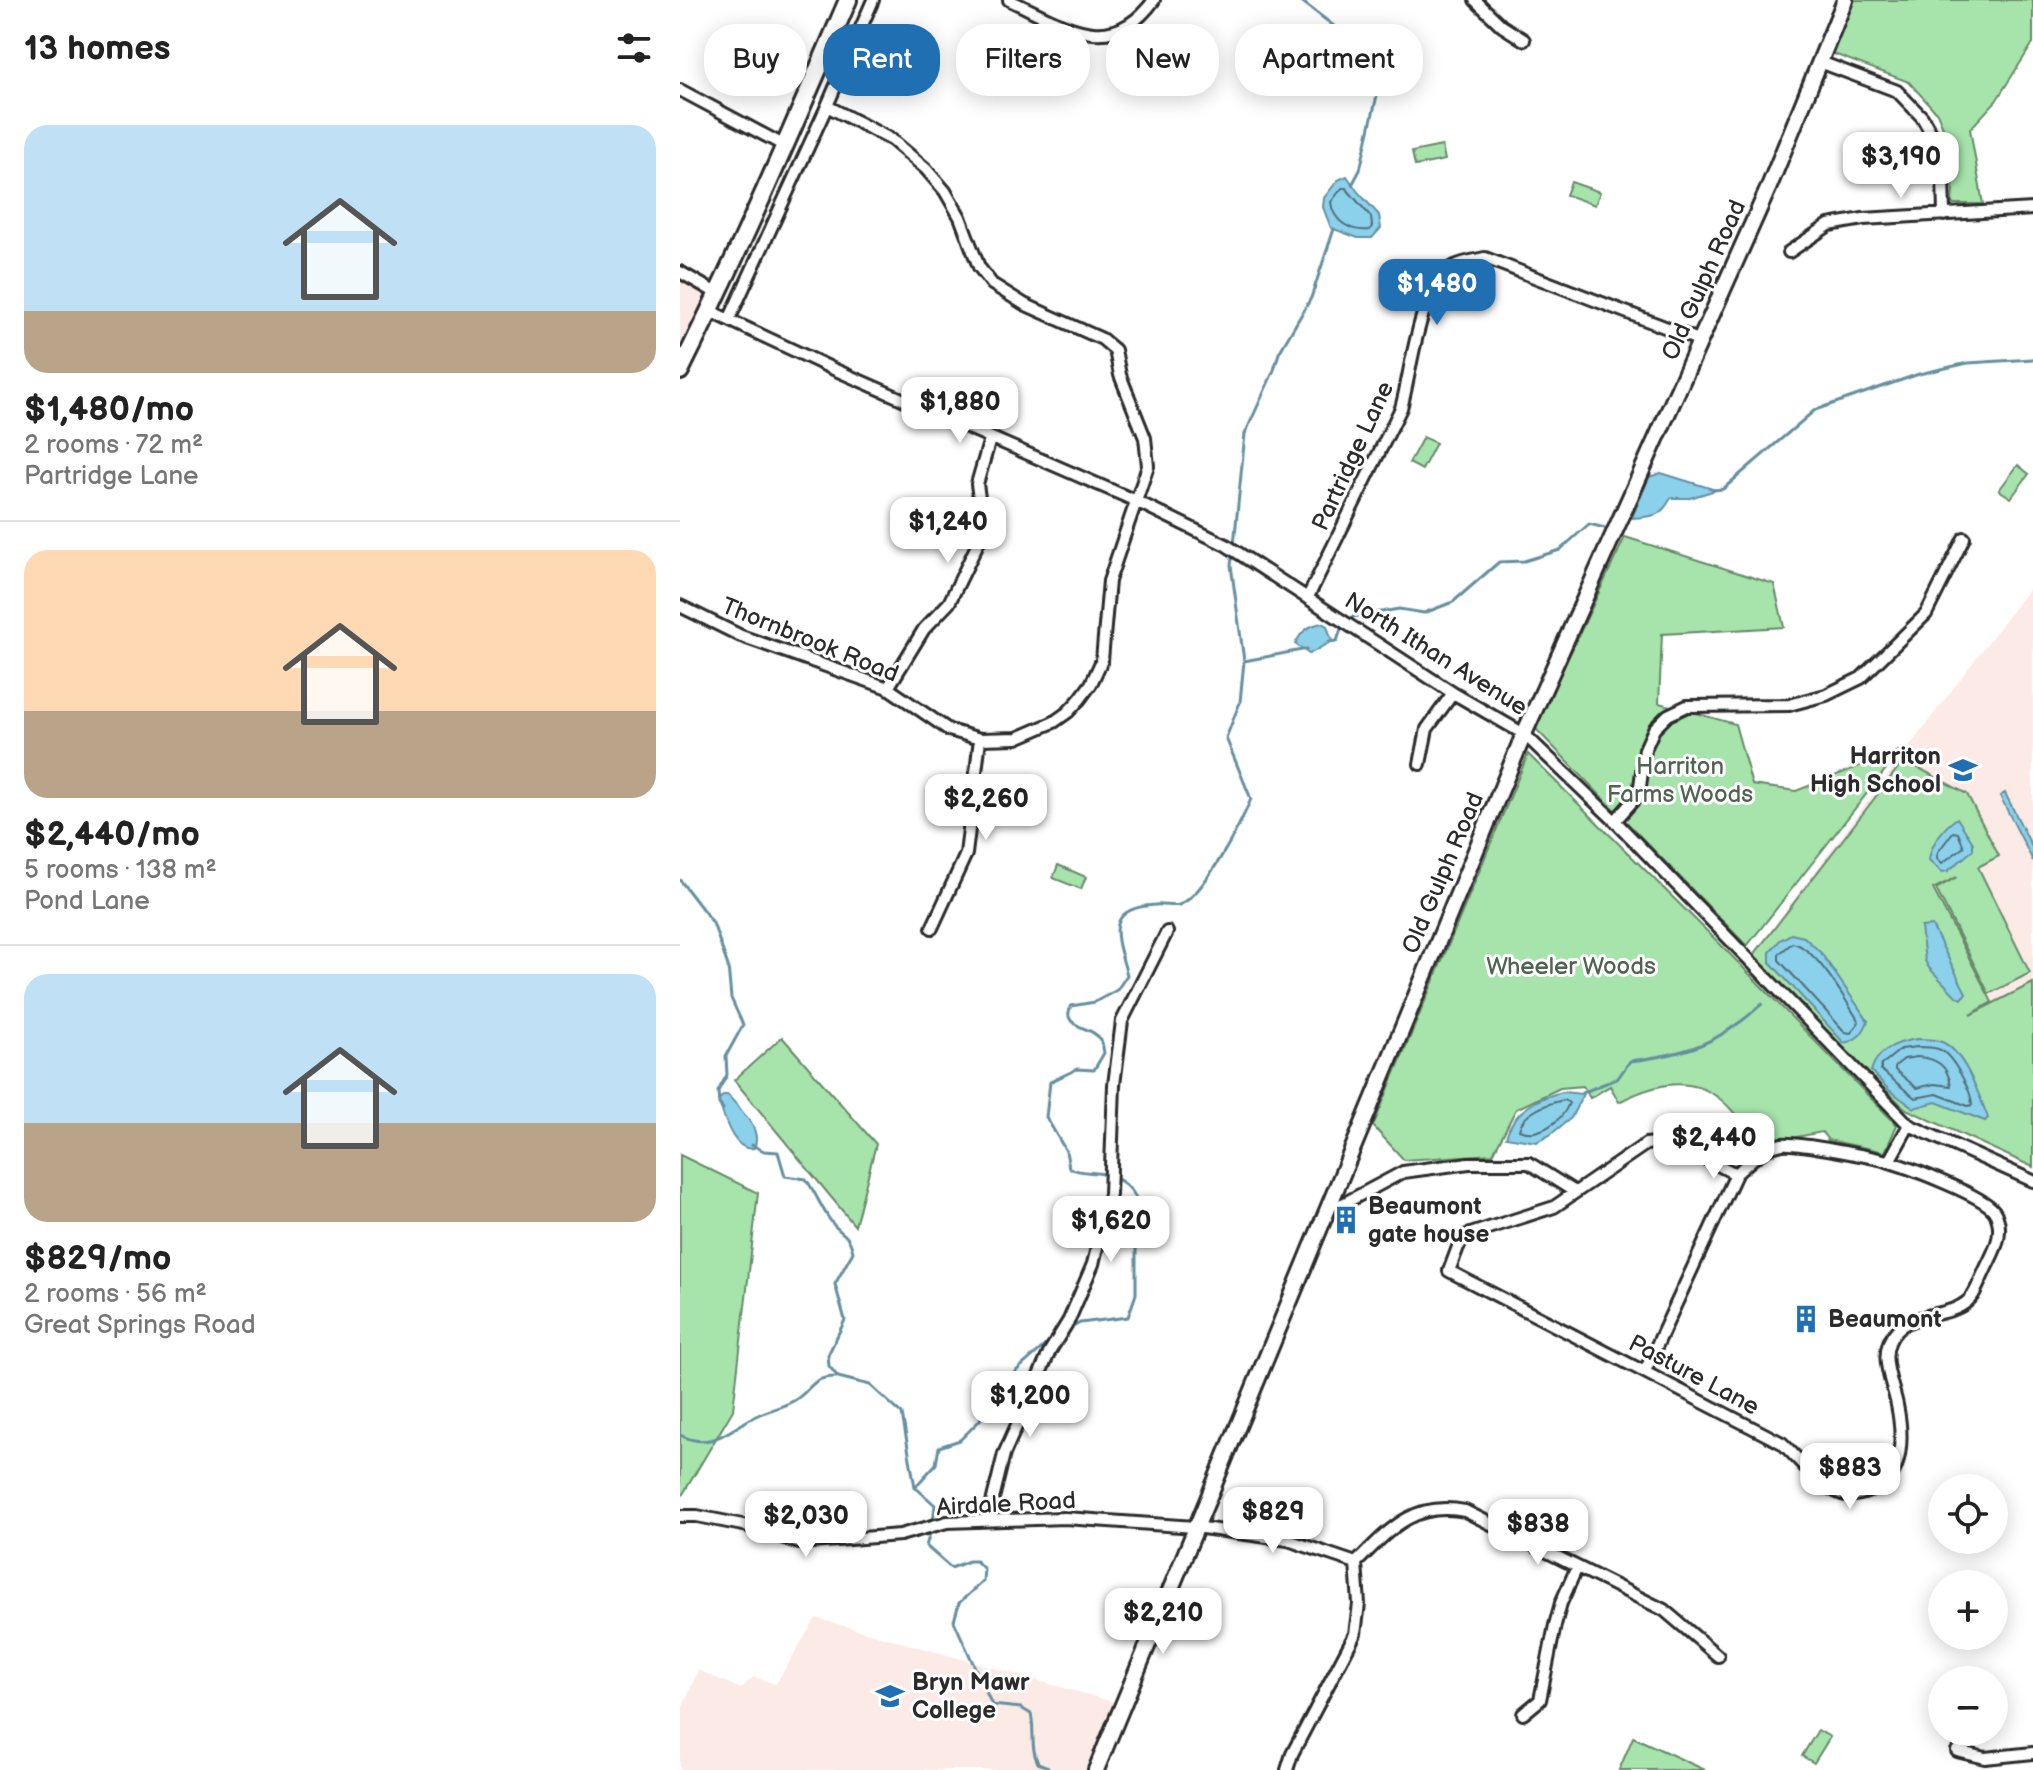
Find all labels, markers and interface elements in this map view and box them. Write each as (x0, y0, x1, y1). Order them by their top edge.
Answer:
chip: Buy (704, 24, 807, 96)
chip: Rent (823, 24, 940, 96)
chip: Filters (956, 24, 1090, 96)
chip: New (1106, 24, 1219, 96)
chip: Apartment (1235, 24, 1423, 96)
icon: filters (612, 26, 656, 70)
text: 13 homes (24, 28, 171, 69)
pin: $3,190 (1836, 132, 1966, 200)
text: $3,190 (1861, 142, 1941, 173)
icon: home (268, 177, 412, 321)
street label: Old Gulph Road (1656, 195, 1752, 365)
pin: $1,480 (1372, 259, 1502, 327)
text: $1,480 (1397, 269, 1478, 300)
pin: $1,880 (895, 377, 1025, 445)
street label: Partridge Lane (1306, 377, 1400, 535)
text: $1,880 (919, 387, 1001, 418)
text: $1,480/mo (24, 389, 194, 430)
text: 2 rooms · 72 m² (24, 430, 203, 461)
text: Partridge Lane (24, 461, 199, 492)
pin: $1,240 (883, 497, 1013, 565)
text: $1,240 (908, 507, 988, 538)
street label: North Ithan Avenue (1339, 586, 1533, 722)
street label: Thornbrook Road (717, 591, 903, 689)
icon: home (268, 602, 412, 746)
place label: Harriton High School (1810, 742, 1941, 799)
park label: Harriton Farms Woods (1607, 752, 1753, 809)
school or university icon: Harriton High School (1948, 755, 1978, 785)
pin: $2,260 (921, 774, 1051, 842)
text: $2,260 (943, 784, 1029, 815)
street label: Old Gulph Road (1396, 788, 1490, 958)
text: $2,440/mo (24, 814, 200, 855)
text: 5 rooms · 138 m² (24, 855, 217, 886)
text: Pond Lane (24, 886, 150, 917)
park label: Wheeler Woods (1486, 952, 1656, 981)
icon: home (268, 1026, 412, 1170)
pin: $2,440 (1649, 1113, 1779, 1181)
text: $2,440 (1671, 1123, 1757, 1154)
place label: Beaumont gate house (1368, 1192, 1489, 1249)
pin: $1,620 (1046, 1196, 1176, 1264)
building icon: Beaumont gate house (1331, 1205, 1361, 1235)
text: $1,620 (1071, 1206, 1151, 1237)
text: $829/mo (24, 1238, 171, 1279)
text: 2 rooms · 56 m² (24, 1279, 207, 1310)
building icon: Beaumont (1791, 1304, 1821, 1334)
place label: Beaumont (1828, 1305, 1942, 1334)
text: Great Springs Road (24, 1310, 256, 1341)
street label: Pasture Lane (1624, 1329, 1764, 1421)
pin: $1,200 (965, 1371, 1095, 1439)
text: $1,200 (989, 1381, 1071, 1412)
pin: $883 (1803, 1443, 1897, 1511)
text: $883 (1818, 1453, 1882, 1484)
map controls (1928, 1474, 2008, 1746)
button: locate (1928, 1474, 2008, 1554)
street label: Airdale Road (935, 1486, 1077, 1522)
pin: $829 (1226, 1487, 1320, 1555)
pin: $2,030 (741, 1491, 871, 1559)
text: $829 (1241, 1497, 1305, 1528)
pin: $838 (1491, 1499, 1585, 1567)
text: $2,030 (763, 1501, 849, 1532)
text: $838 (1506, 1509, 1570, 1540)
button: + (1928, 1570, 2008, 1650)
pin: $2,210 (1098, 1588, 1228, 1656)
text: $2,210 (1123, 1598, 1203, 1629)
button: − (1928, 1666, 2008, 1746)
place label: Bryn Mawr College (912, 1668, 1030, 1725)
school or university icon: Bryn Mawr College (875, 1681, 905, 1711)

